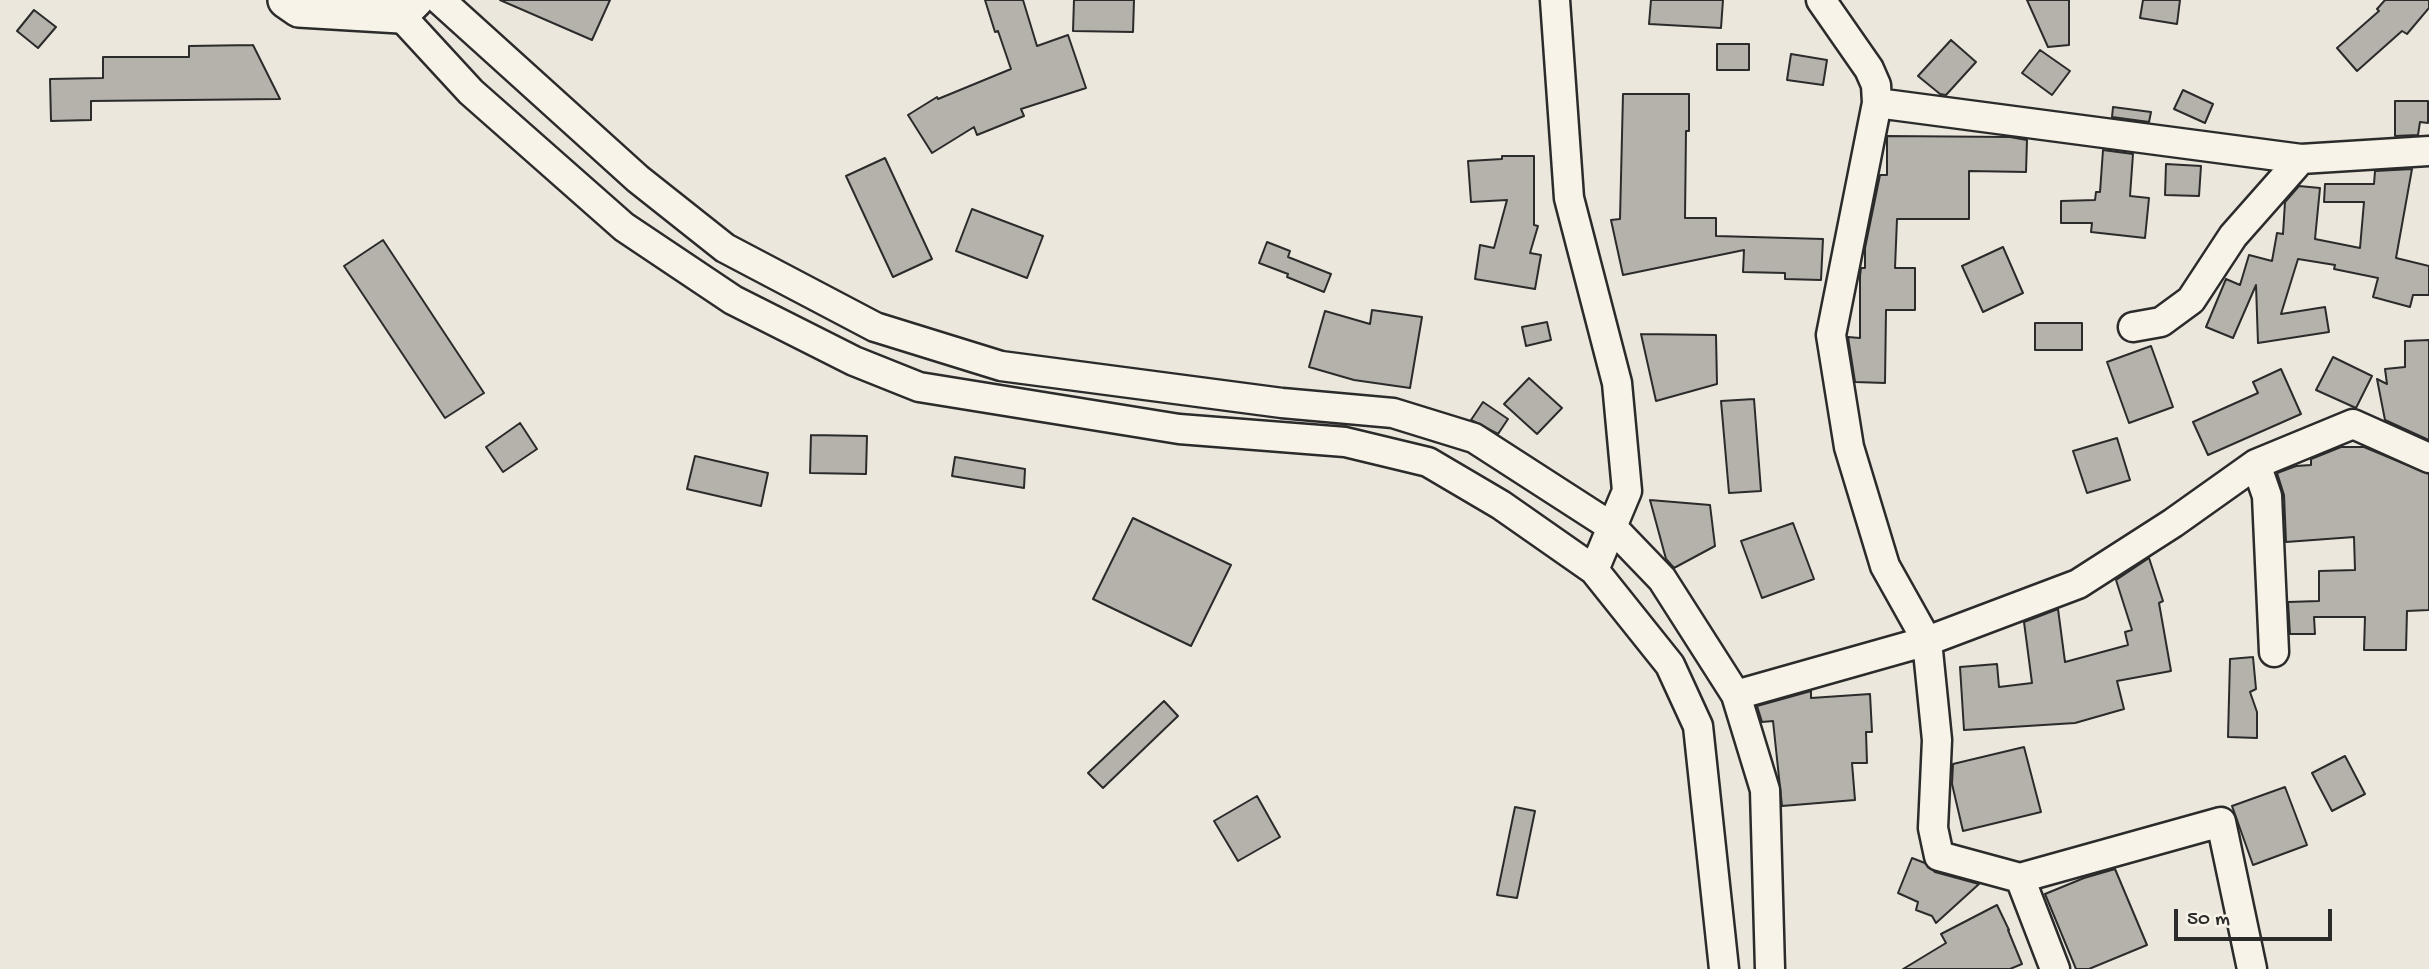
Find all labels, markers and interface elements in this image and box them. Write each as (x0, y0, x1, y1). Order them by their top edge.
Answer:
scale bar (2177, 895, 2334, 939)
text: 50 m (2187, 908, 2230, 933)

